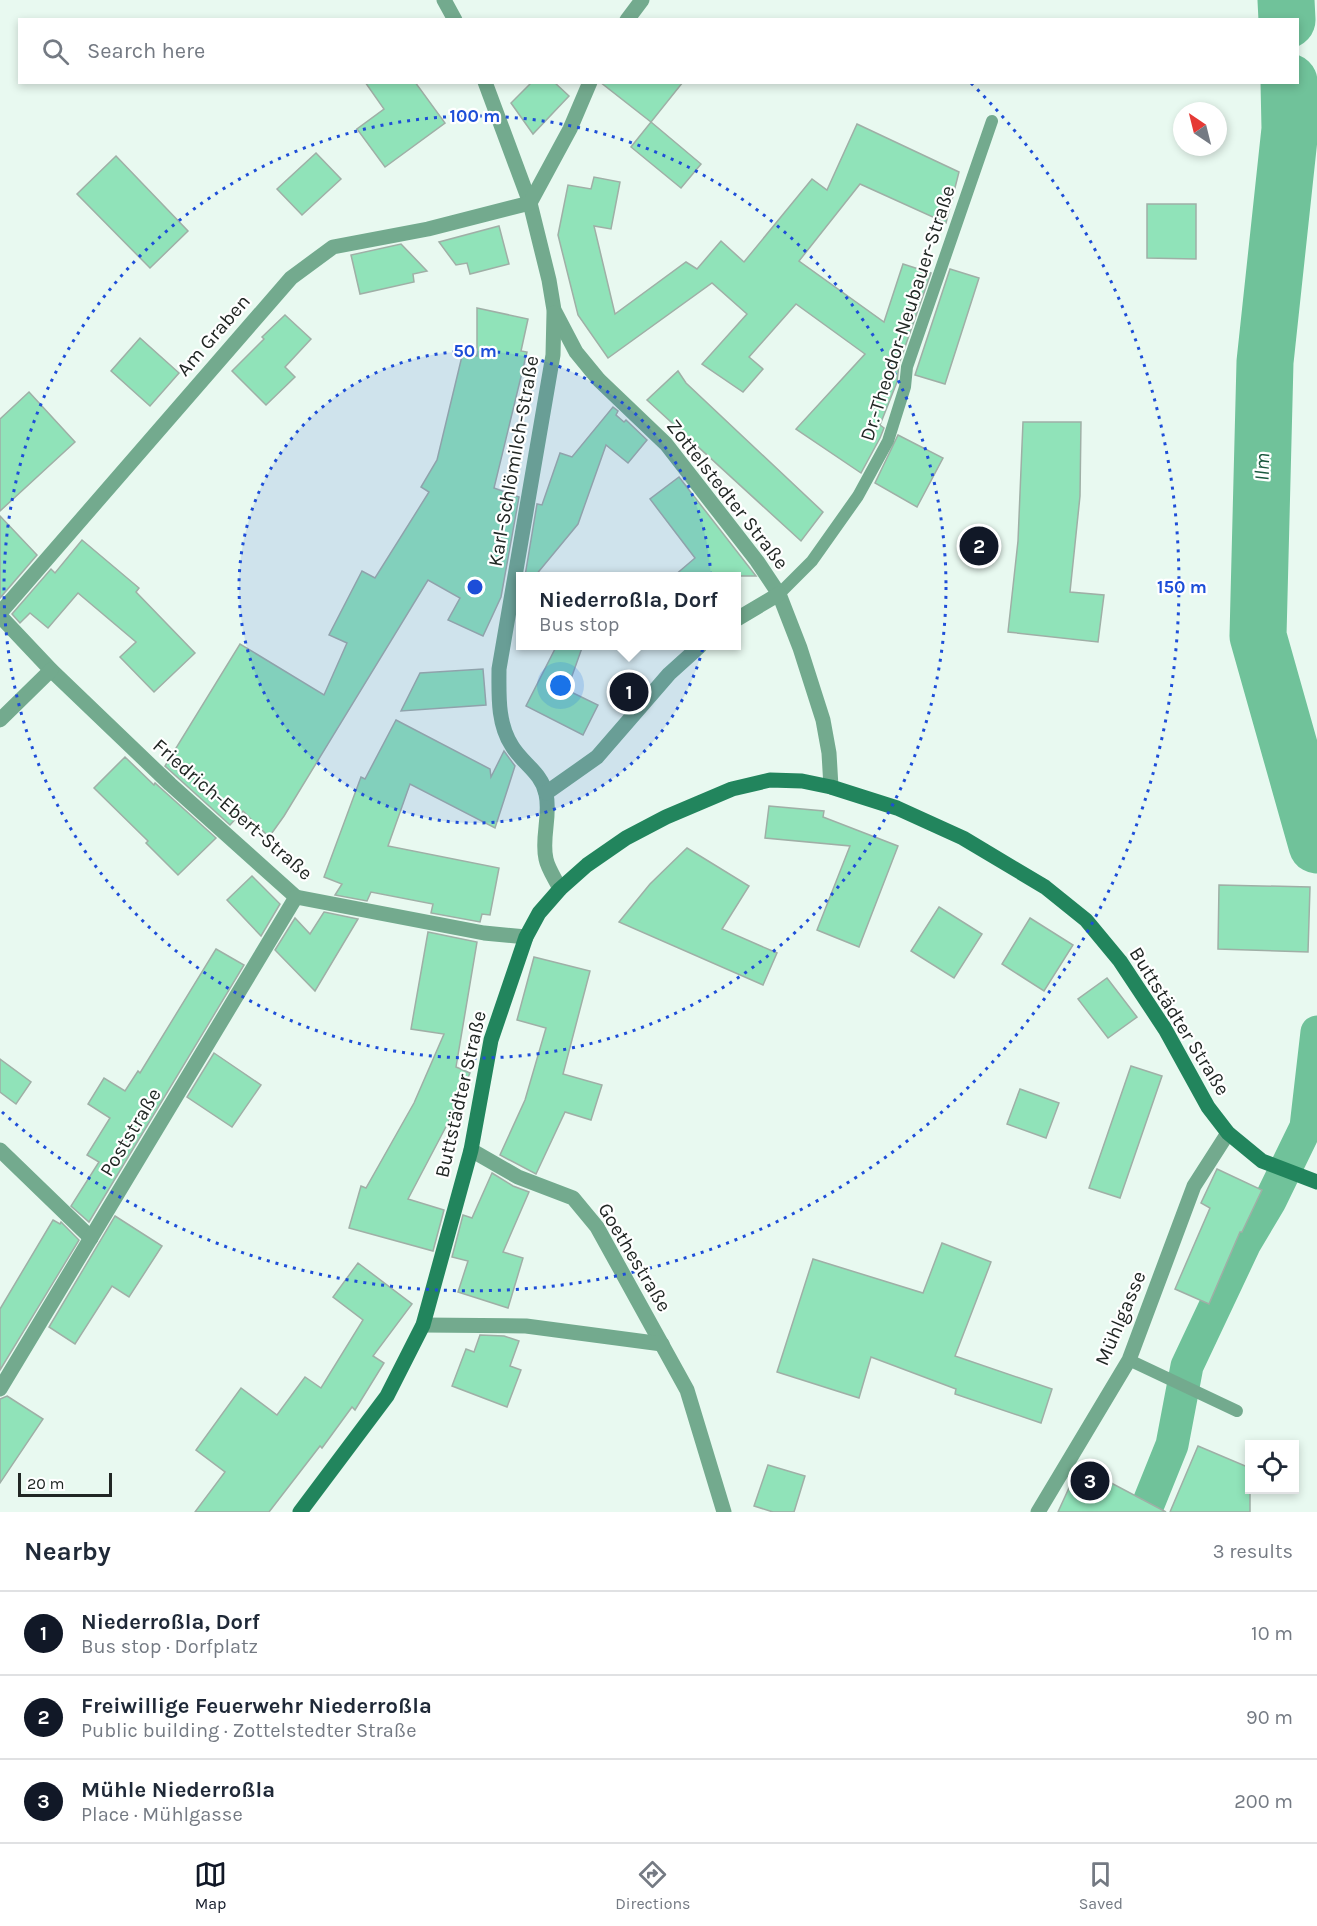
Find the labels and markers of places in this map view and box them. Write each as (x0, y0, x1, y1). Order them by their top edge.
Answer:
pin: 2 (960, 524, 998, 568)
centre of rings (465, 577, 485, 597)
pin: 1 (610, 670, 648, 714)
pin: 3 (1070, 1458, 1110, 1504)

